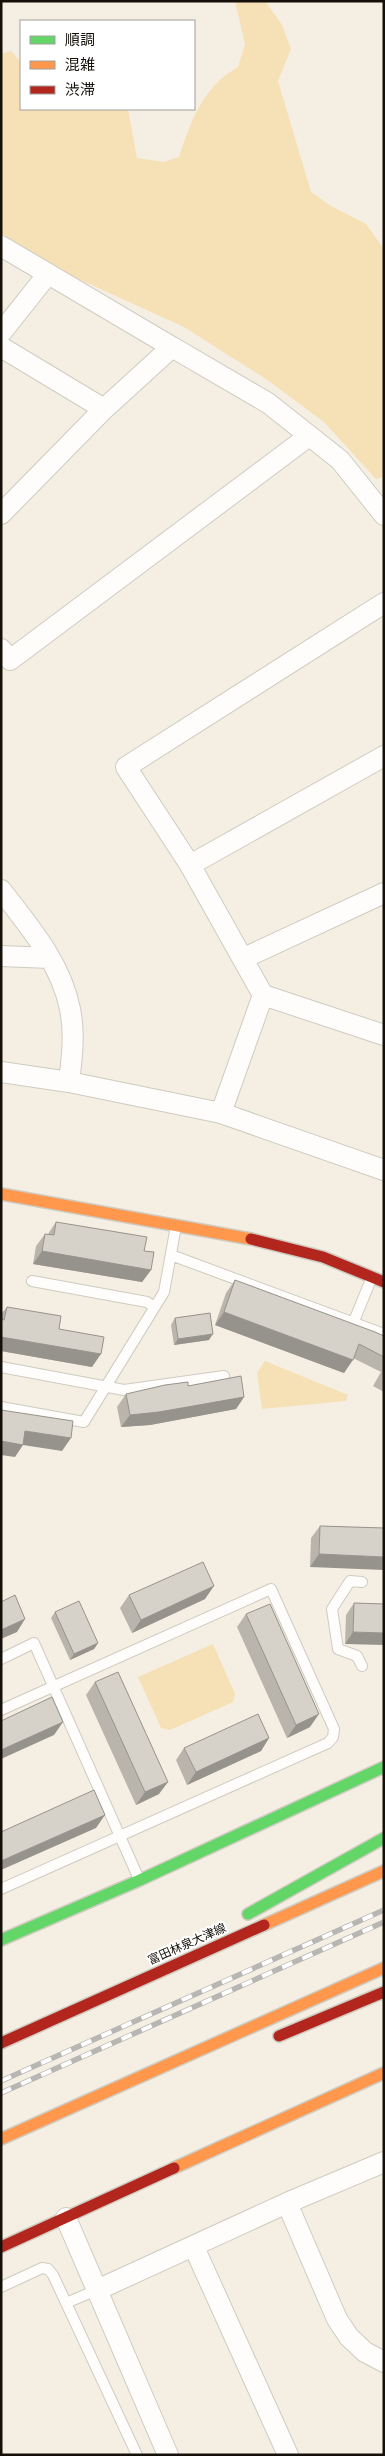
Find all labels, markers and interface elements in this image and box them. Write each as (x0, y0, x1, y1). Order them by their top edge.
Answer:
legend (20, 20, 195, 110)
text: 順調 (65, 31, 95, 49)
text: 混雑 (65, 56, 95, 74)
text: 渋滞 (65, 81, 95, 99)
street label: 富田林泉大津線 (146, 1921, 228, 1967)

